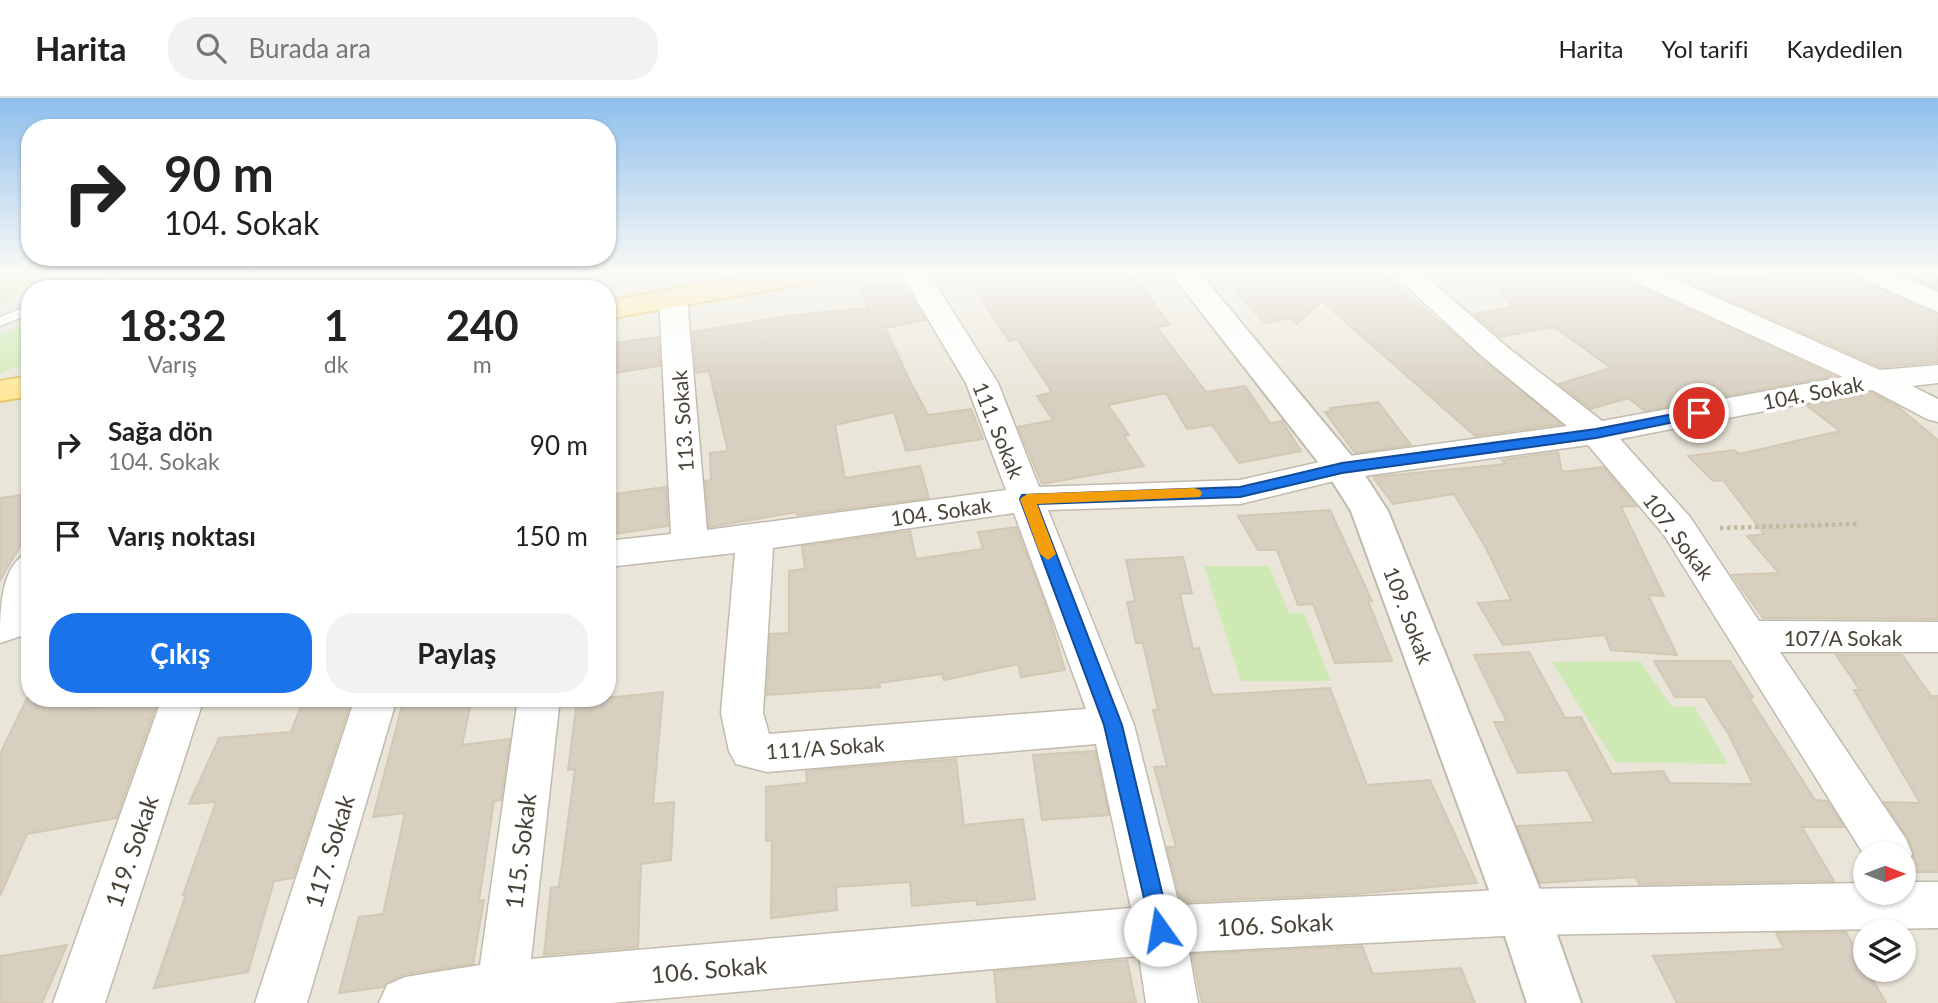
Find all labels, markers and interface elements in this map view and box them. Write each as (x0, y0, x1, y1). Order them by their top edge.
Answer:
search box (168, 17, 658, 80)
text: Harita (35, 28, 126, 68)
icon: search (192, 29, 230, 67)
text: Burada ara (248, 32, 371, 64)
text: Harita (1559, 34, 1623, 63)
text: Yol tarifi (1661, 34, 1748, 63)
text: Kaydedilen (1786, 34, 1903, 63)
text: 90 m (164, 144, 274, 202)
icon: right (49, 147, 140, 238)
text: 104. Sokak (164, 203, 319, 242)
text: 18:32 (118, 300, 227, 350)
text: 1 (324, 300, 348, 350)
text: 240 (446, 300, 519, 350)
text: Varış (148, 350, 197, 378)
text: dk (324, 350, 348, 378)
text: m (473, 350, 492, 378)
street label: 113. Sokak (666, 369, 698, 473)
street label: 104. Sokak (1761, 370, 1866, 414)
street label: 111. Sokak (968, 378, 1030, 482)
pin (1669, 383, 1729, 443)
icon: arrive (1680, 394, 1718, 432)
text: Sağa dön (108, 415, 213, 447)
icon: right (49, 426, 87, 464)
text: 90 m (530, 429, 588, 461)
text: 104. Sokak (108, 447, 220, 475)
street label: 107. Sokak (1638, 488, 1720, 584)
street label: 104. Sokak (889, 491, 994, 530)
icon: arrive (49, 517, 87, 555)
text: Varış noktası (108, 520, 256, 552)
text: 150 m (515, 520, 588, 552)
street label: 109. Sokak (1379, 563, 1439, 667)
button: Çıkış (49, 613, 312, 693)
button: Paylaş (326, 613, 588, 693)
street label: 107/A Sokak (1784, 625, 1903, 650)
street label: 111/A Sokak (765, 730, 885, 764)
street label: 119. Sokak (98, 790, 164, 911)
street label: 117. Sokak (298, 790, 360, 911)
street label: 115. Sokak (499, 791, 542, 911)
north arrow (1853, 842, 1916, 905)
map controls (1853, 842, 1916, 982)
position arrow (1123, 893, 1197, 967)
street label: 106. Sokak (1216, 906, 1335, 942)
button: layers (1853, 919, 1916, 982)
street label: 106. Sokak (650, 949, 769, 989)

